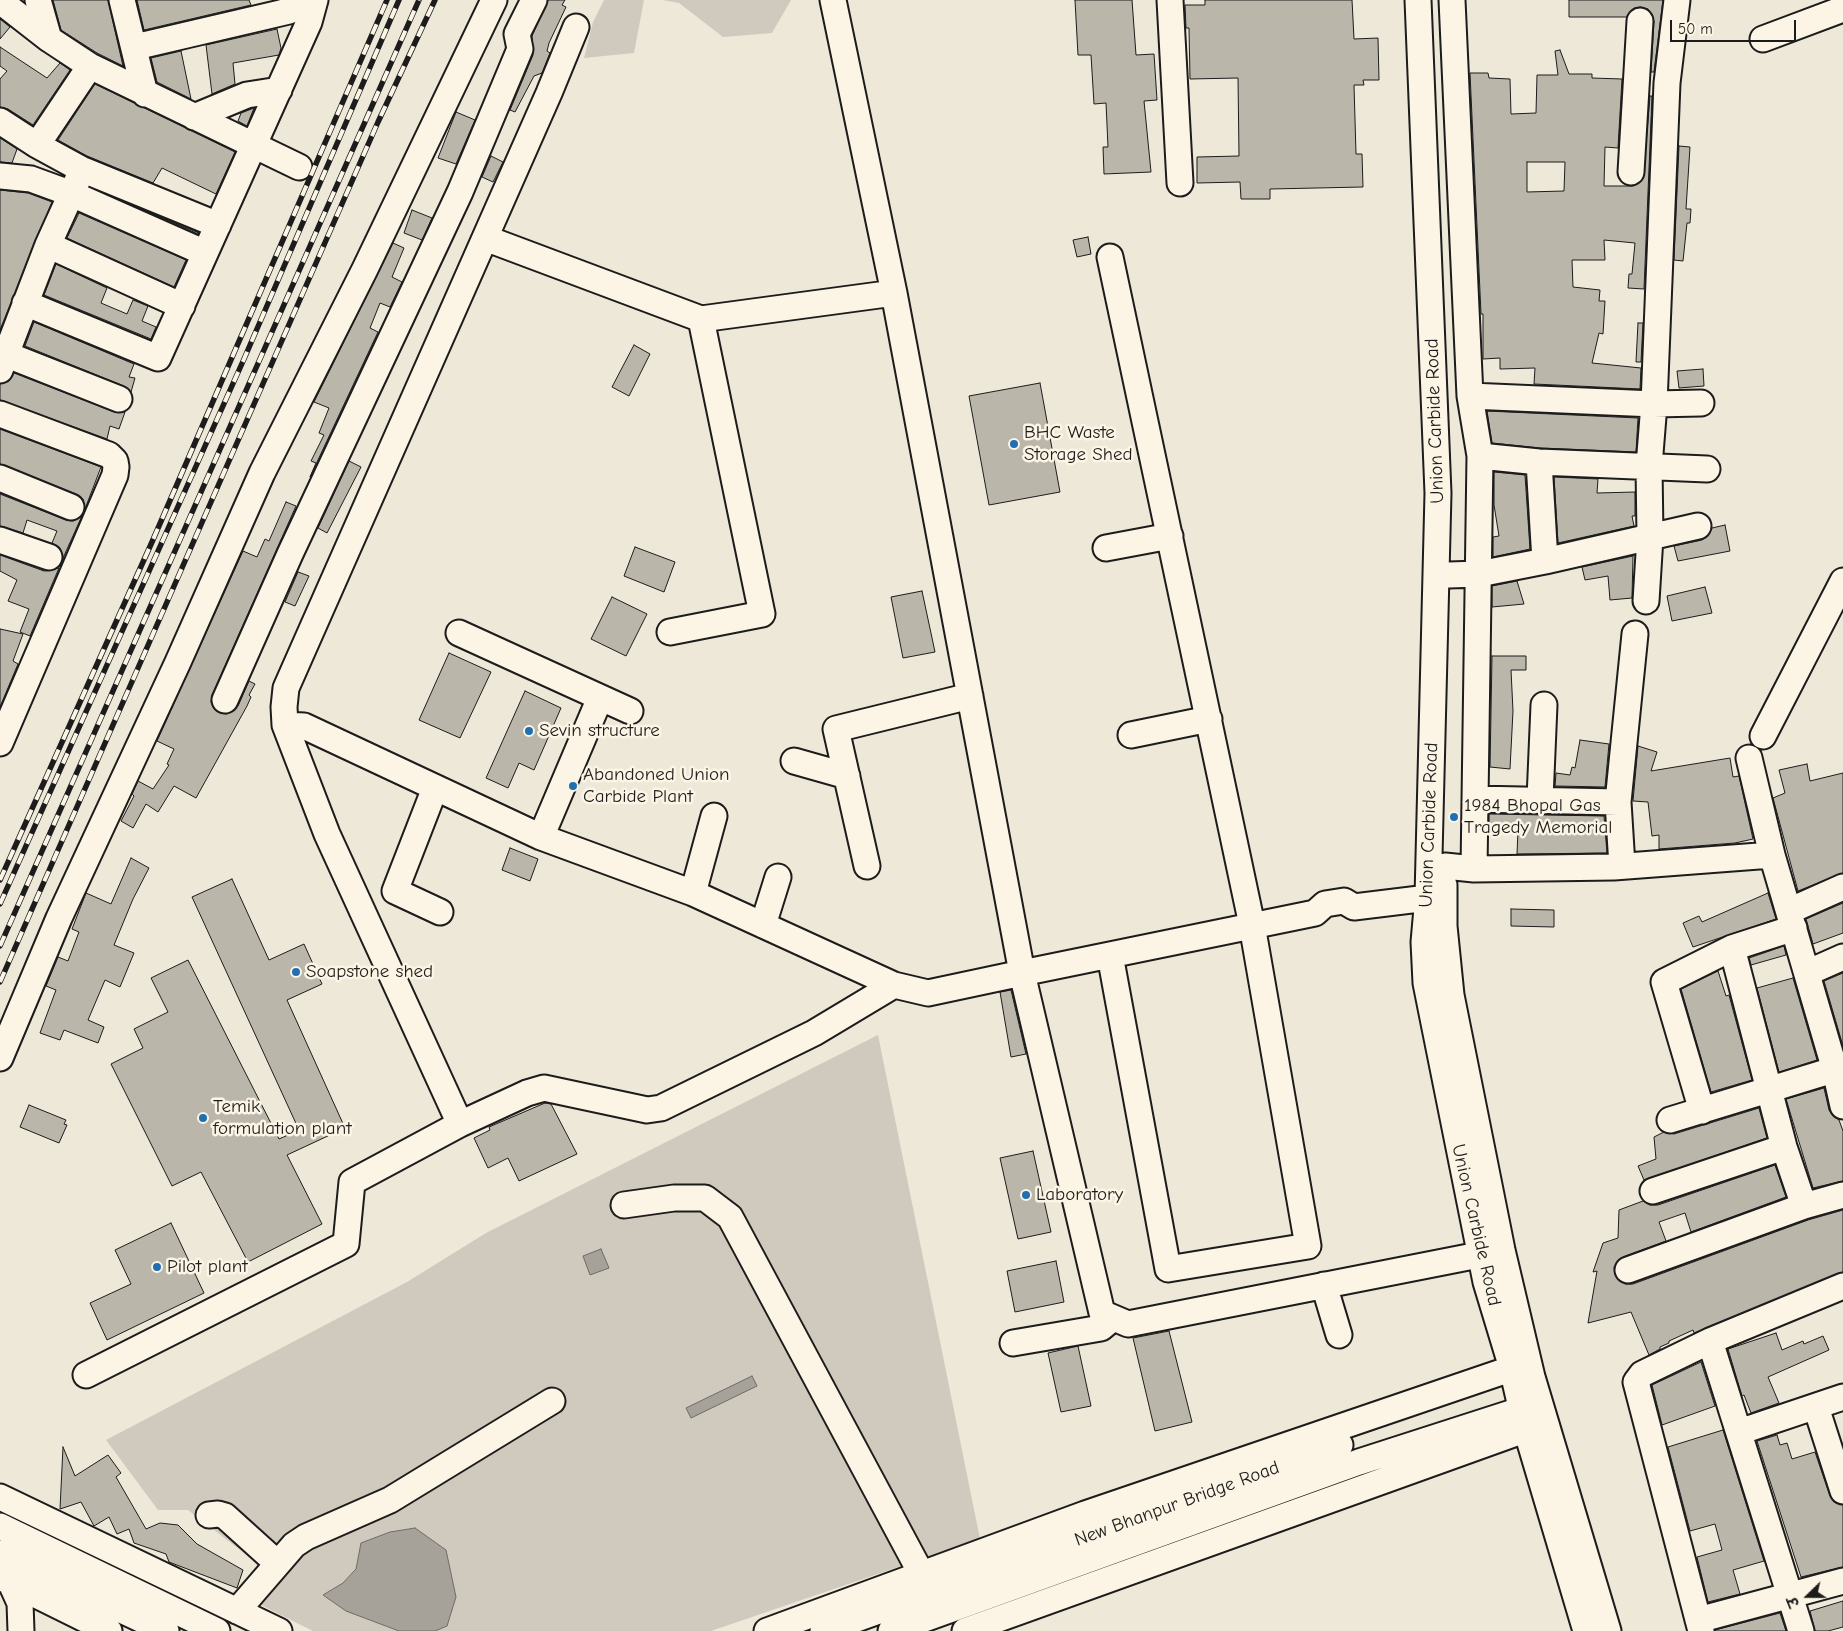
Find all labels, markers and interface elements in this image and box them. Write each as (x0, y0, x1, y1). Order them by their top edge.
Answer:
scale bar (1673, 10, 1799, 42)
text: 50 m (1678, 20, 1713, 38)
street label: Union Carbide Road (1421, 338, 1449, 504)
place label: BHC Waste Storage Shed (1024, 422, 1133, 466)
marker: BHC Waste Storage Shed (1008, 438, 1020, 450)
place label: Sevin structure (539, 720, 660, 742)
marker: Sevin structure (523, 725, 535, 737)
street label: Union Carbide Road (1415, 742, 1443, 908)
place label: Abandoned Union Carbide Plant (583, 764, 730, 808)
marker: Abandoned Union Carbide Plant (567, 780, 579, 792)
place label: 1984 Bhopal Gas Tragedy Memorial (1464, 795, 1612, 839)
marker: 1984 Bhopal Gas Tragedy Memorial (1448, 811, 1460, 823)
place label: Soapstone shed (306, 961, 433, 983)
marker: Soapstone shed (290, 966, 302, 978)
place label: Temik formulation plant (213, 1096, 352, 1140)
marker: Temik formulation plant (197, 1112, 209, 1124)
street label: Union Carbide Road (1446, 1142, 1506, 1308)
place label: Laboratory (1036, 1184, 1123, 1206)
marker: Laboratory (1020, 1189, 1032, 1201)
place label: Pilot plant (167, 1256, 248, 1278)
marker: Pilot plant (151, 1261, 163, 1273)
street label: New Bhanpur Bridge Road (1071, 1456, 1283, 1552)
north arrow (1783, 1571, 1833, 1621)
text: उ (1784, 1594, 1803, 1609)

